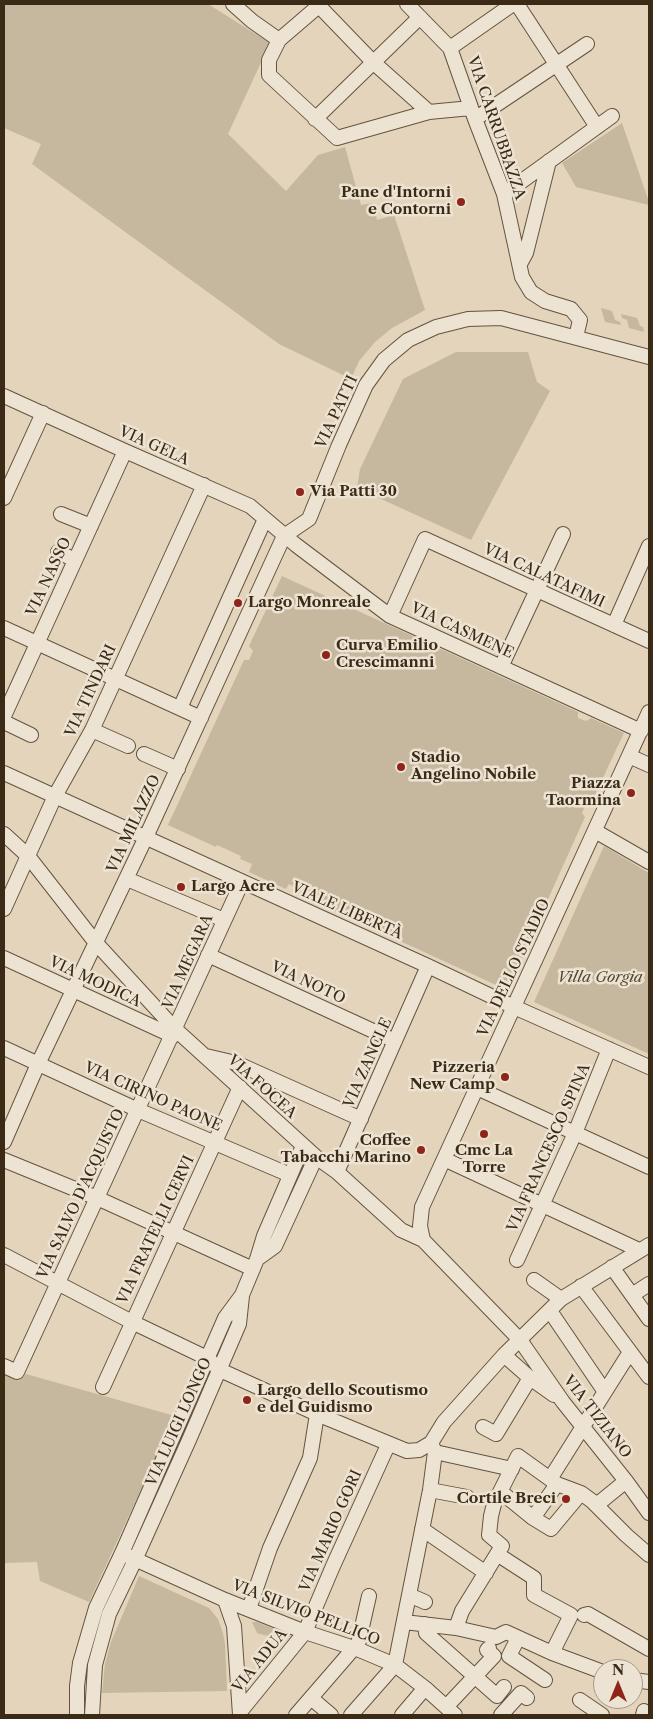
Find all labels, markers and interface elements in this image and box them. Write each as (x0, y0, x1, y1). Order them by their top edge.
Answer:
street label: VIA CARRUBBAZZA (463, 54, 529, 202)
place label: Pane d'Intorni e Contorni (341, 184, 451, 219)
marker: Pane d'Intorni e Contorni (455, 196, 467, 208)
street label: VIA PATTI (312, 372, 362, 452)
street label: VIA GELA (116, 423, 192, 469)
place label: Via Patti 30 (310, 483, 397, 501)
marker: Via Patti 30 (294, 486, 306, 498)
street label: VIA NASSO (23, 534, 75, 620)
street label: VIA CALATAFIMI (481, 540, 607, 612)
place label: Largo Monreale (248, 594, 371, 612)
marker: Largo Monreale (232, 597, 244, 609)
street label: VIA CASMENE (408, 599, 516, 663)
place label: Curva Emilio Crescimanni (336, 637, 438, 672)
street label: VIA TINDARI (62, 642, 120, 740)
marker: Curva Emilio Crescimanni (320, 649, 332, 661)
place label: Stadio Angelino Nobile (411, 749, 536, 784)
marker: Stadio Angelino Nobile (395, 761, 407, 773)
street label: VIA MILAZZO (103, 772, 165, 876)
place label: Piazza Taormina (546, 775, 621, 810)
marker: Piazza Taormina (625, 787, 637, 799)
place label: Largo Acre (191, 878, 275, 896)
street label: VIALE LIBERTÀ (289, 878, 405, 944)
marker: Largo Acre (175, 881, 187, 893)
street label: VIA DELLO STADIO (474, 896, 554, 1040)
street label: VIA MEGARA (159, 912, 217, 1012)
street label: VIA MODICA (46, 953, 144, 1011)
street label: VIA NOTO (268, 958, 348, 1008)
park label: Villa Gorgia (557, 969, 643, 987)
street label: VIA ZANCLE (340, 1015, 396, 1111)
street label: VIA FOCEA (224, 1051, 300, 1123)
street label: VIA CIRINO PAONE (81, 1059, 225, 1135)
place label: Pizzeria New Camp (410, 1059, 495, 1094)
street label: VIA FRANCESCO SPINA (504, 1061, 594, 1235)
marker: Pizzeria New Camp (499, 1071, 511, 1083)
street label: VIA SALVO D'ACQUISTO (34, 1106, 128, 1282)
marker: Cmc La Torre (478, 1128, 490, 1140)
place label: Coffee Tabacchi Marino (281, 1132, 411, 1167)
place label: Cmc La Torre (455, 1142, 513, 1177)
marker: Coffee Tabacchi Marino (415, 1144, 427, 1156)
street label: VIA FRATELLI CERVI (114, 1153, 198, 1307)
street label: VIA LUIGI LONGO (143, 1355, 215, 1489)
street label: VIA TIZIANO (559, 1372, 635, 1462)
place label: Largo dello Scoutismo e del Guidismo (257, 1382, 428, 1417)
marker: Largo dello Scoutismo e del Guidismo (241, 1394, 253, 1406)
street label: VIA MARIO GORI (296, 1467, 366, 1595)
place label: Cortile Breci (457, 1490, 556, 1508)
marker: Cortile Breci (560, 1493, 572, 1505)
street label: VIA SILVIO PELLICO (230, 1576, 382, 1650)
street label: VIA ADUA (229, 1625, 291, 1697)
north arrow (593, 1659, 643, 1709)
text: N (612, 1661, 624, 1679)

